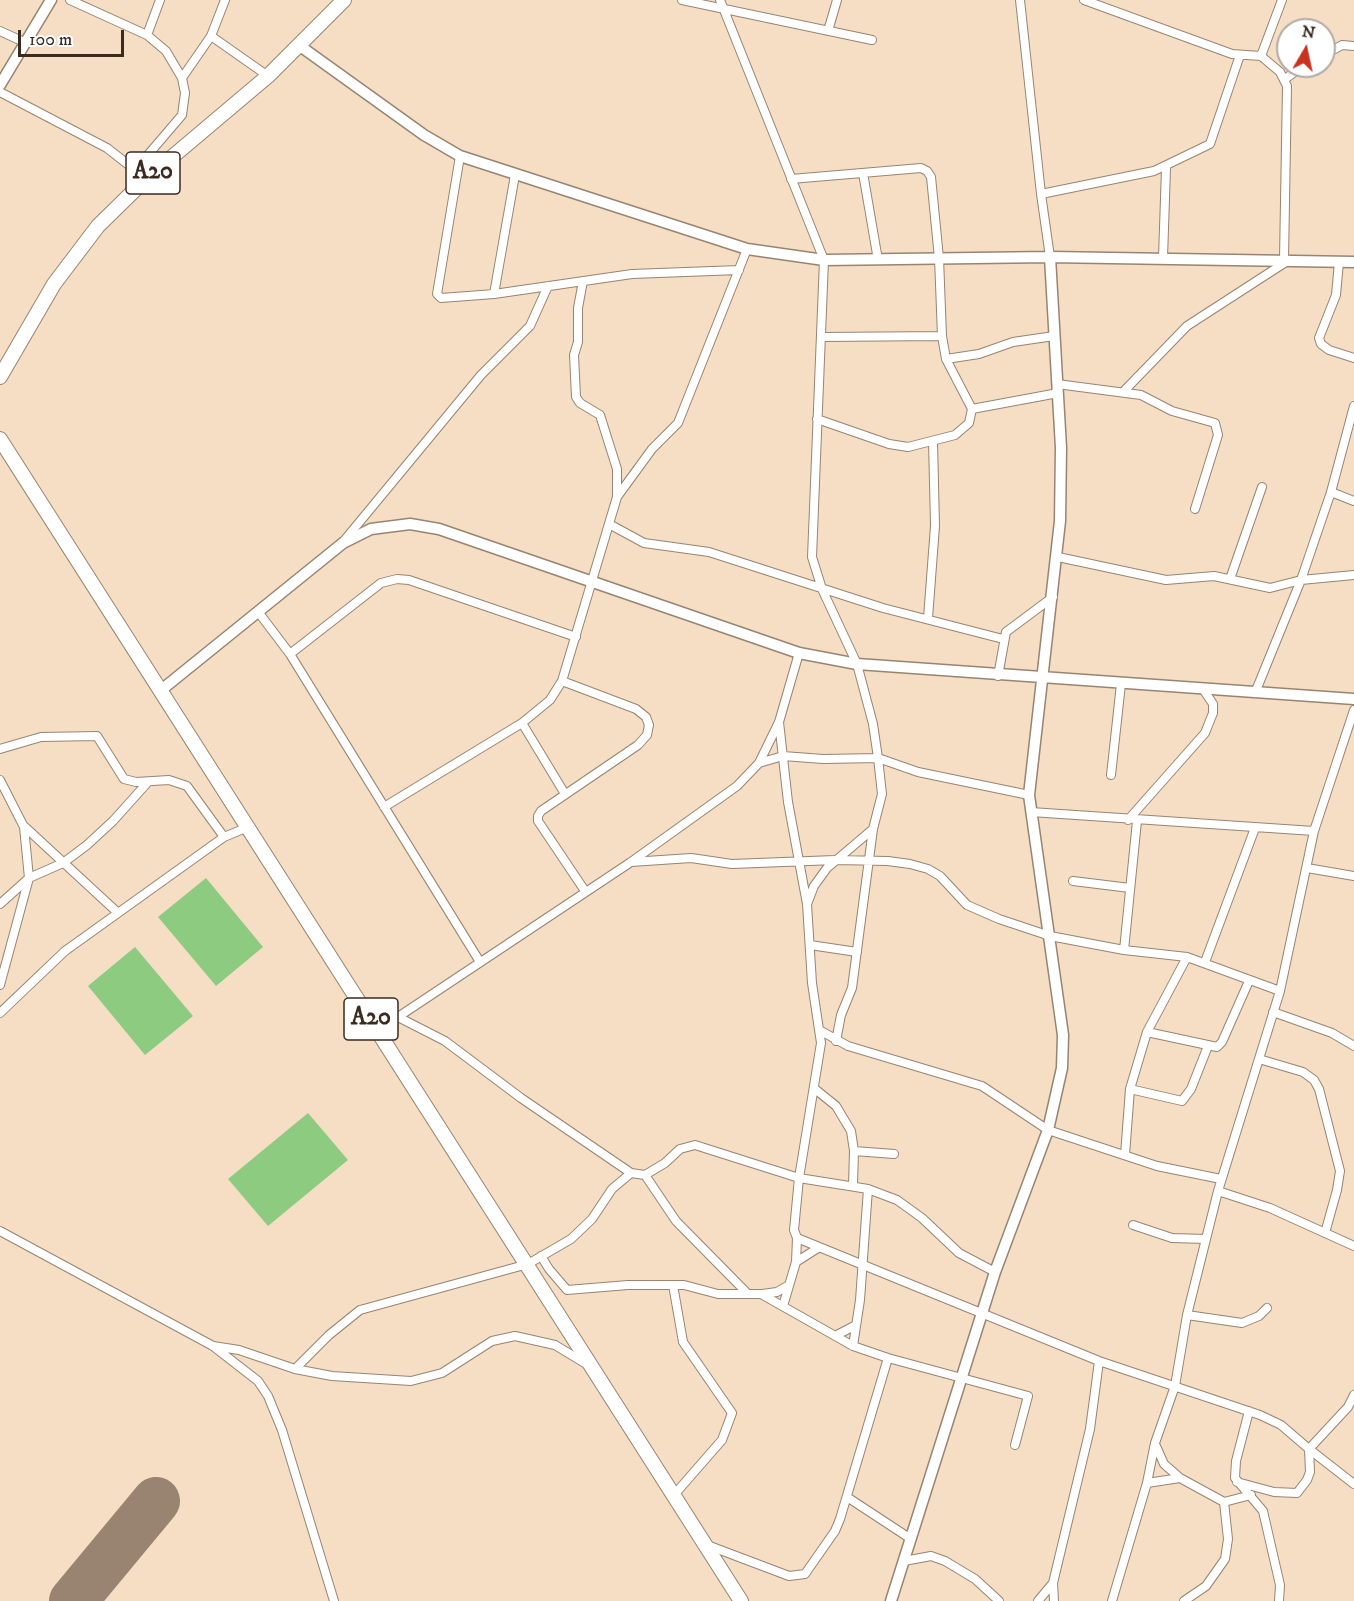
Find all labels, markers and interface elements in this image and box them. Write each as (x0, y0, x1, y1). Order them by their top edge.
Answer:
scale bar (21, 18, 128, 56)
north arrow (1276, 18, 1336, 78)
text: N (1300, 21, 1317, 43)
text: 100 m (29, 29, 72, 51)
road number: A20 (126, 152, 180, 194)
road number: A20 (344, 998, 398, 1040)

